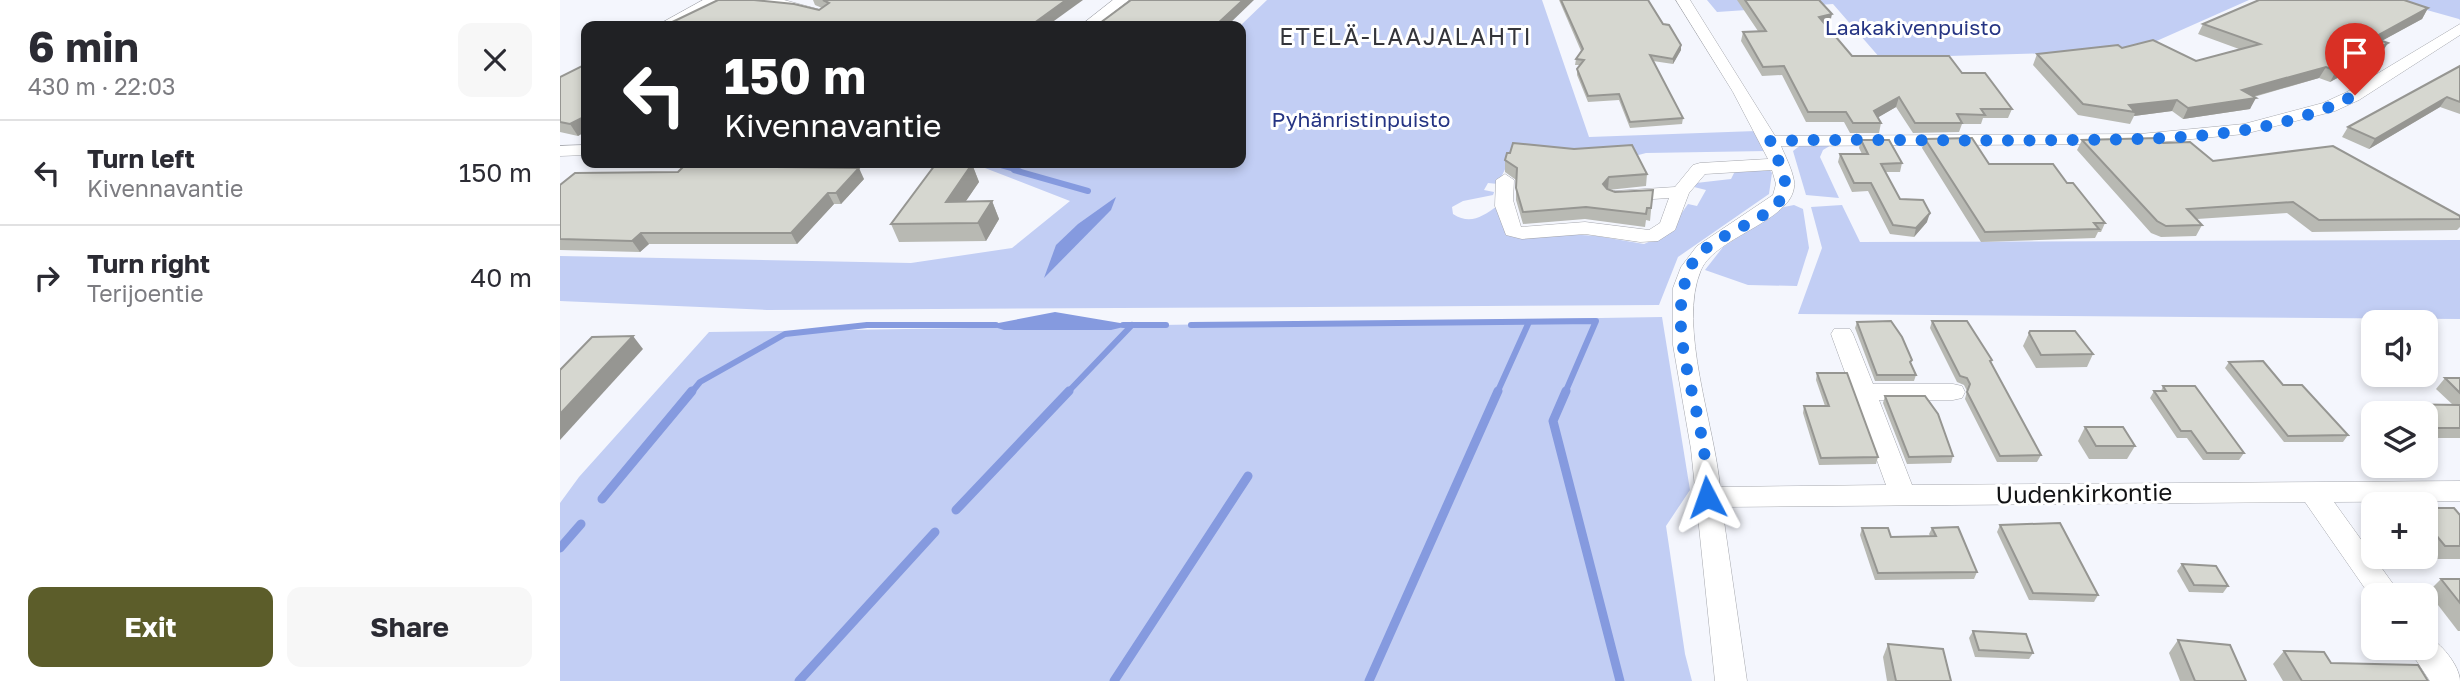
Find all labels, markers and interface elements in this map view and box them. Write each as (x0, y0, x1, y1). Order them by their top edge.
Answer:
park label: Laakakivenpuisto (1825, 14, 2001, 40)
text: 6 min (28, 21, 139, 71)
district label: ETELÄ-LAAJALAHTI (1279, 22, 1533, 50)
button: close (458, 23, 532, 97)
pin (2325, 23, 2385, 95)
icon: arrive (2336, 34, 2374, 72)
text: 150 m (724, 46, 866, 105)
icon: left (609, 49, 700, 140)
text: 430 m · 22:03 (28, 72, 176, 100)
text: Kivennavantie (724, 106, 942, 144)
park label: Pyhänristinpuisto (1272, 106, 1450, 132)
text: Turn left (87, 143, 195, 174)
icon: left (28, 154, 66, 192)
text: 150 m (459, 157, 532, 188)
text: Kivennavantie (87, 174, 243, 202)
text: Turn right (87, 248, 210, 279)
icon: right (28, 259, 66, 297)
text: 40 m (471, 262, 532, 293)
text: Terijoentie (87, 279, 204, 307)
map controls (2361, 310, 2438, 660)
button: sound (2361, 310, 2438, 387)
button: layers (2361, 401, 2438, 478)
position arrow (1670, 460, 1744, 534)
street label: Uudenkirkontie (1995, 476, 2173, 509)
button: + (2361, 492, 2438, 569)
button: − (2361, 583, 2438, 660)
button: Exit (28, 587, 273, 667)
button: Share (287, 587, 532, 667)

